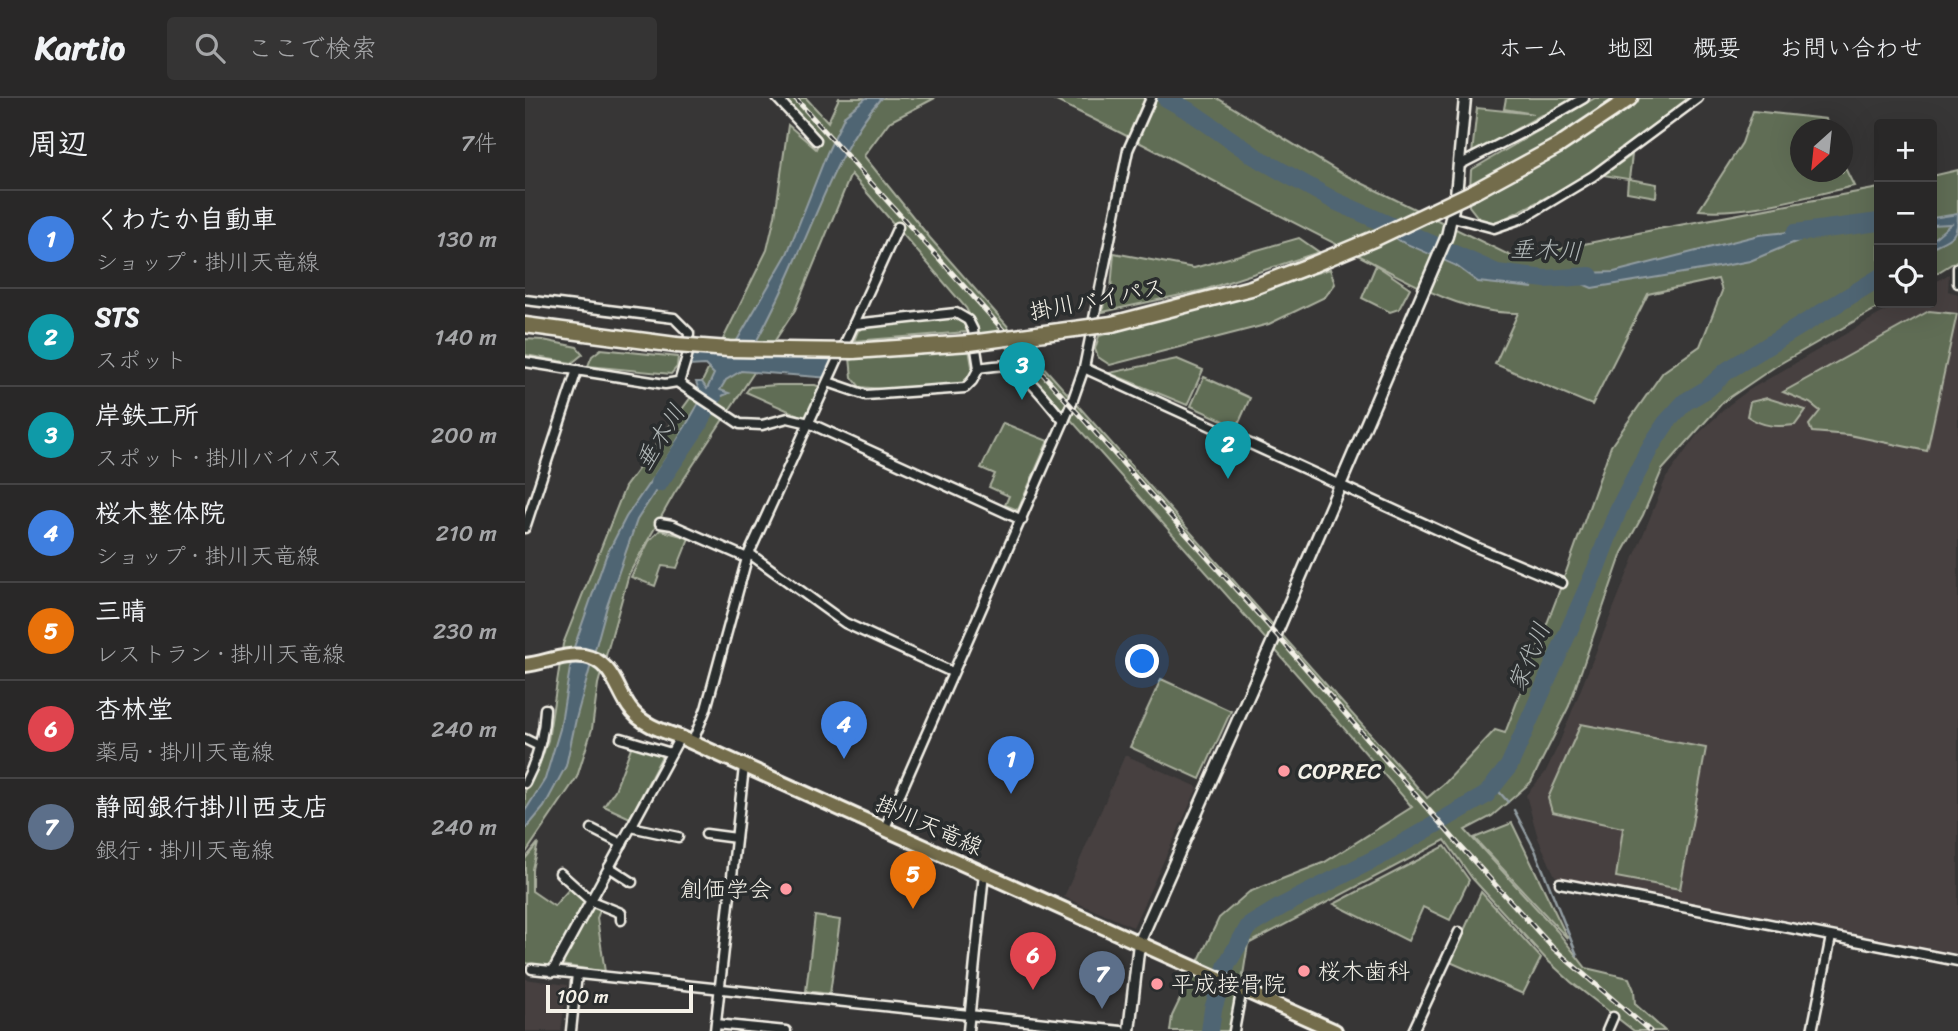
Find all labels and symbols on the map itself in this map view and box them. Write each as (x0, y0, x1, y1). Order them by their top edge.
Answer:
north arrow (1790, 119, 1853, 182)
water label: 垂木川 (1509, 228, 1583, 272)
street label: 掛川バイパス (1026, 266, 1169, 333)
pin: 3 (999, 342, 1045, 400)
water label: 垂木川 (623, 395, 697, 479)
pin: 2 (1205, 421, 1251, 479)
water label: 家代川 (1496, 616, 1562, 698)
your location (1125, 644, 1159, 678)
pin: 4 (821, 701, 867, 759)
pin: 1 (988, 736, 1034, 794)
place label: COPREC (1298, 751, 1382, 792)
marker: COPREC (1276, 763, 1292, 779)
street label: 掛川天竜線 (868, 783, 990, 868)
pin: 5 (890, 851, 936, 909)
place label: 創価学会 (680, 869, 772, 910)
marker: 創価学会 (778, 881, 794, 897)
pin: 6 (1010, 932, 1056, 990)
pin: 7 (1079, 951, 1125, 1009)
place label: 桜木歯科 (1318, 951, 1410, 992)
marker: 桜木歯科 (1296, 963, 1312, 979)
place label: 平成接骨院 (1171, 964, 1286, 1005)
marker: 平成接骨院 (1149, 976, 1165, 992)
scale bar (546, 982, 693, 1014)

